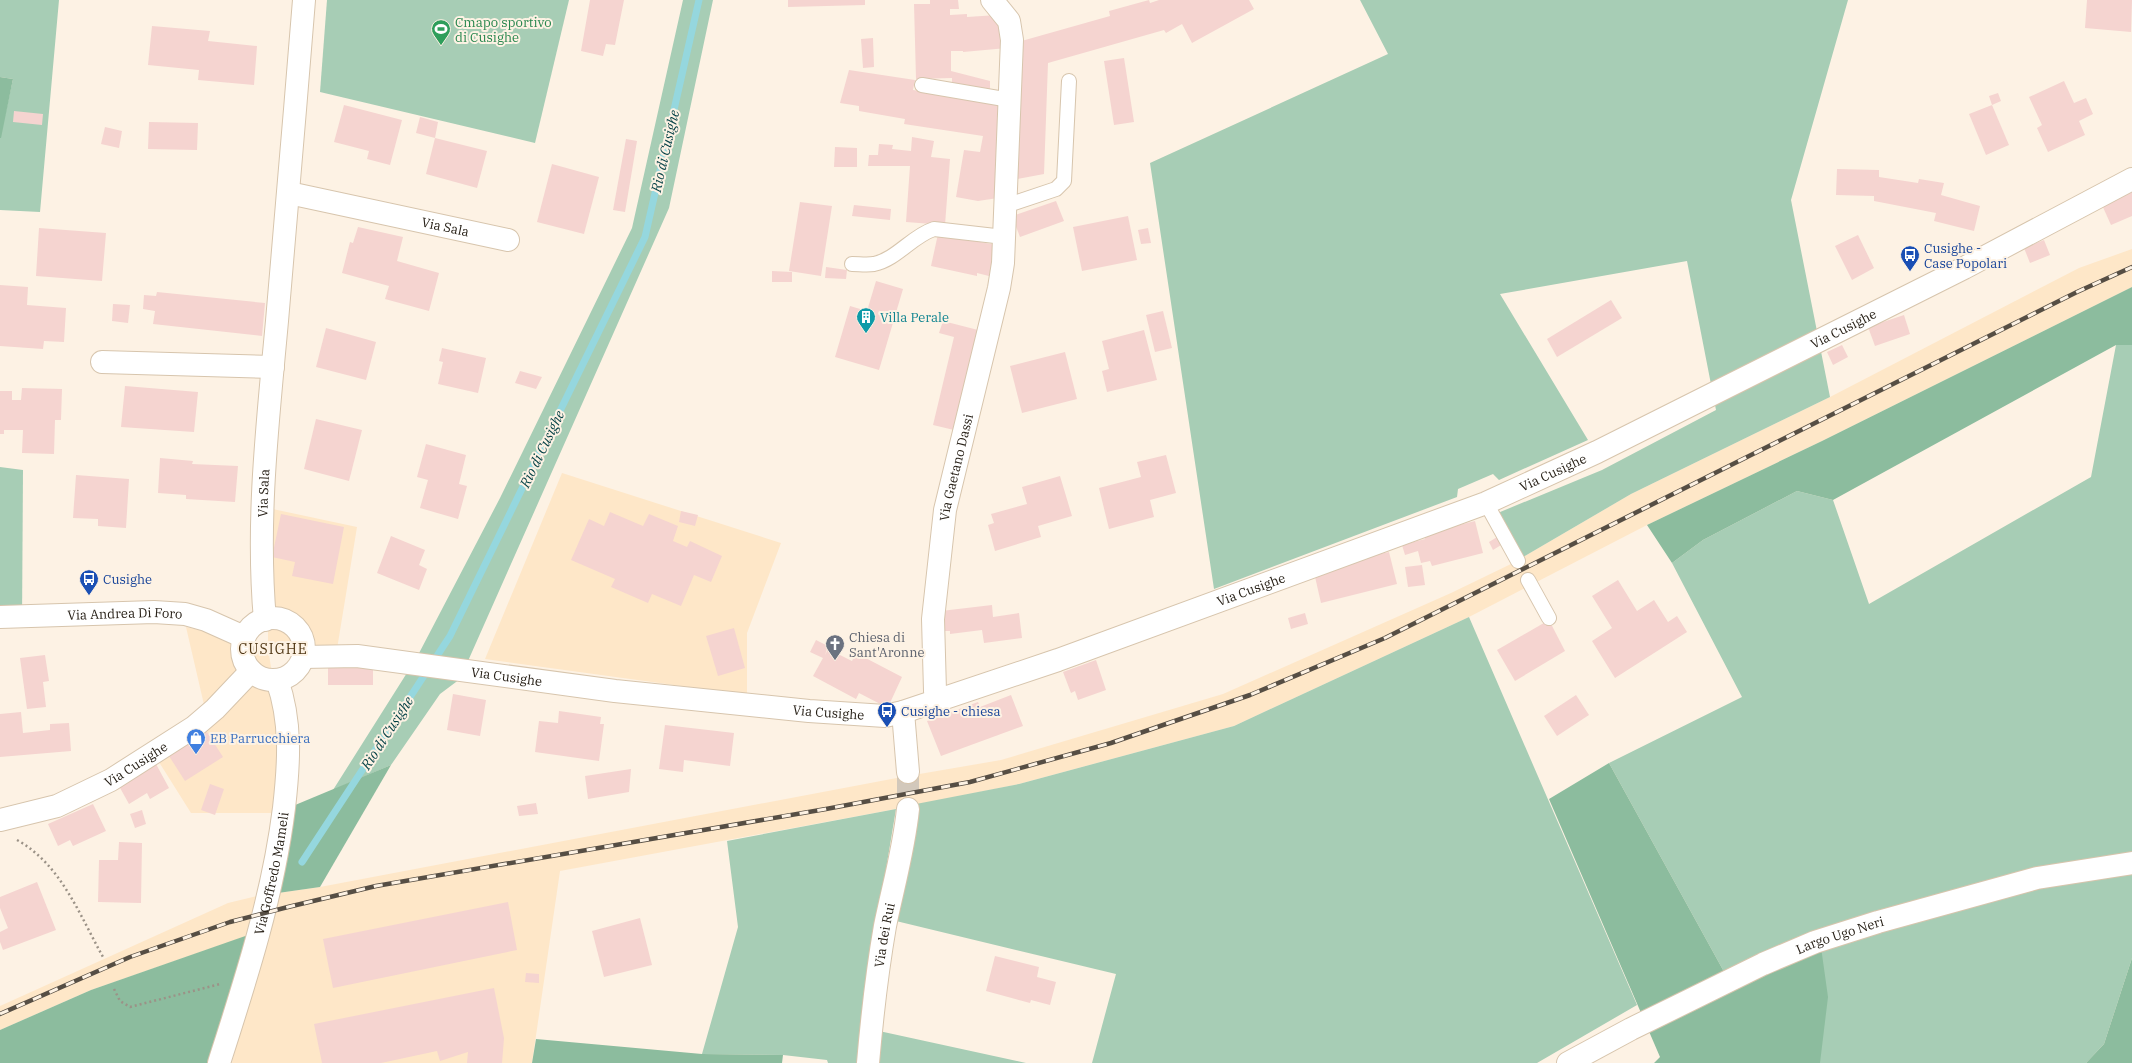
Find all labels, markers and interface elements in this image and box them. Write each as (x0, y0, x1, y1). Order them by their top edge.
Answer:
place label: Cmapo sportivo di Cusighe (455, 14, 552, 46)
sports icon: Cmapo sportivo di Cusighe (430, 18, 452, 46)
water label: Rio di Cusighe (647, 107, 683, 195)
street label: Via Sala (420, 214, 471, 240)
place label: Cusighe - Case Popolari (1924, 240, 2007, 272)
bus stop icon: Cusighe - Case Popolari (1899, 244, 1921, 272)
street label: Via Cusighe (1808, 305, 1879, 353)
building icon: Villa Perale (855, 306, 877, 334)
place label: Villa Perale (880, 309, 949, 326)
water label: Rio di Cusighe (515, 407, 569, 491)
street label: Via Gaetano Dassi (936, 412, 977, 522)
street label: Via Cusighe (1517, 450, 1589, 495)
street label: Via Sala (254, 468, 273, 518)
bus stop icon: Cusighe (78, 568, 100, 596)
street label: Via Cusighe (1214, 569, 1288, 610)
place label: Cusighe (103, 571, 152, 588)
street label: Via Andrea Di Foro (67, 604, 183, 624)
place label: Chiesa di Sant'Aronne (849, 629, 924, 661)
church icon: Chiesa di Sant'Aronne (824, 633, 846, 661)
district label: CUSIGHE (238, 640, 308, 658)
street label: Via Cusighe (470, 664, 543, 690)
water label: Rio di Cusighe (356, 692, 418, 774)
bus stop icon: Cusighe - chiesa (876, 700, 898, 728)
street label: Via Cusighe (792, 701, 865, 724)
place label: Cusighe - chiesa (901, 703, 1001, 720)
shop icon: EB Parrucchiera (185, 727, 207, 755)
place label: EB Parrucchiera (210, 730, 310, 747)
street label: Via Cusighe (102, 738, 171, 791)
street label: Via Goffredo Mameli (250, 811, 292, 937)
street label: Via dei Rui (871, 901, 899, 969)
street label: Largo Ugo Neri (1793, 913, 1886, 958)

